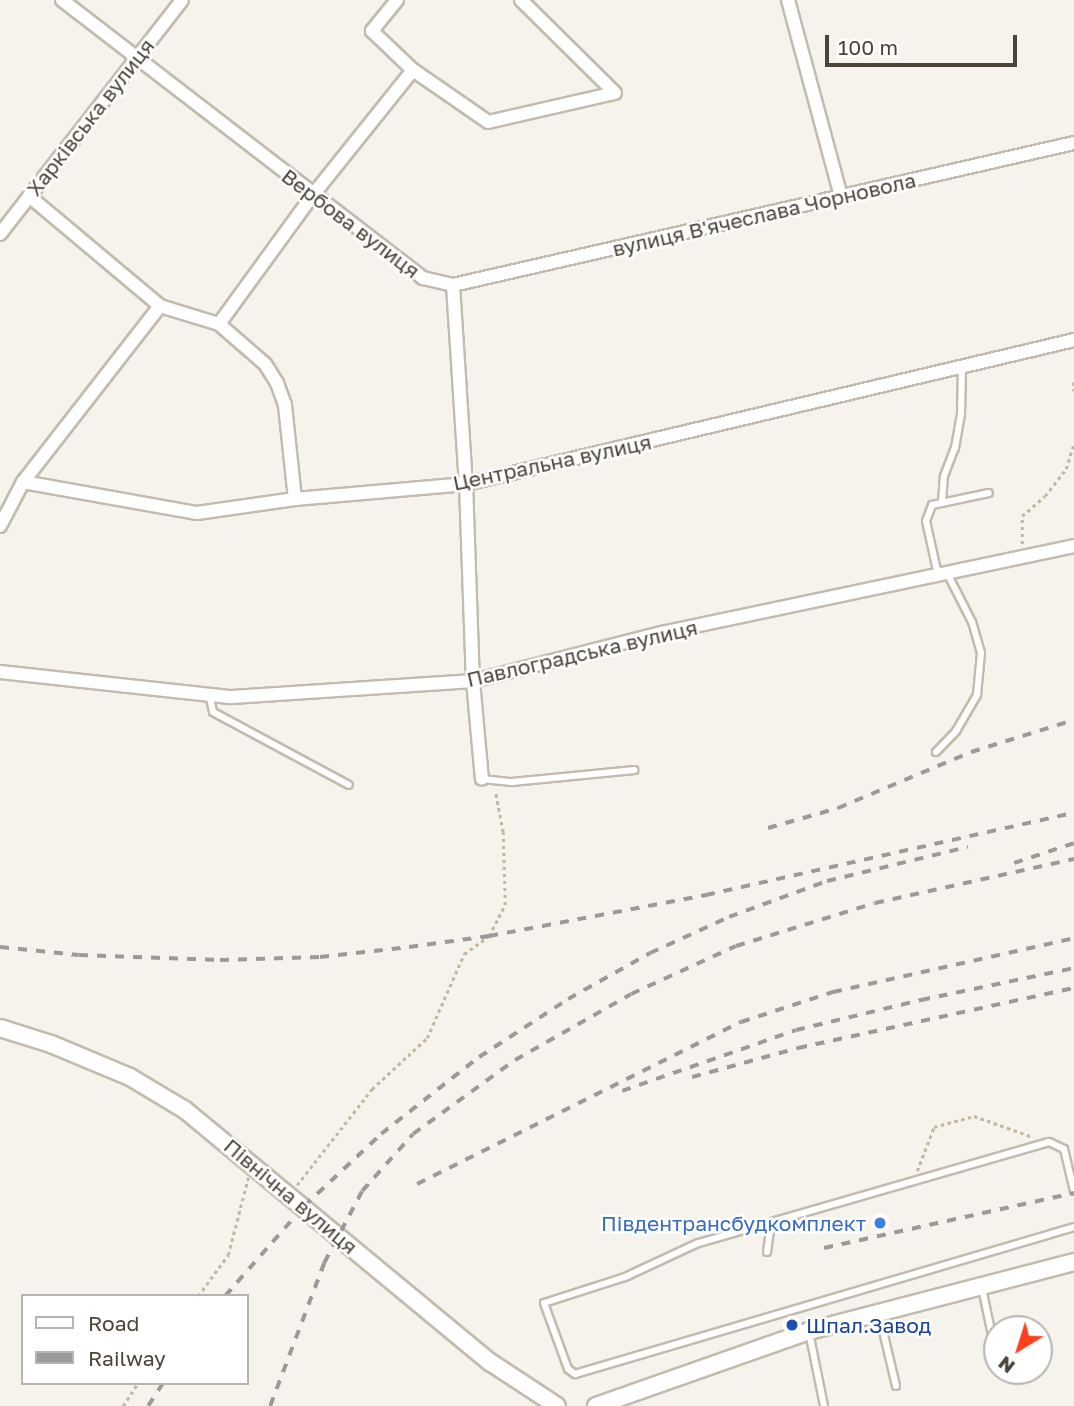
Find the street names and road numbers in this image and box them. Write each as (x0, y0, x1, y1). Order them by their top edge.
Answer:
street label: Харківська вулиця (21, 33, 159, 201)
street label: Вербова вулиця (277, 163, 425, 283)
street label: вулиця В'ячеслава Чорновола (610, 167, 918, 261)
street label: Центральна вулиця (450, 429, 654, 495)
street label: Павлоградська вулиця (464, 614, 700, 692)
street label: Північна вулиця (219, 1133, 363, 1259)

